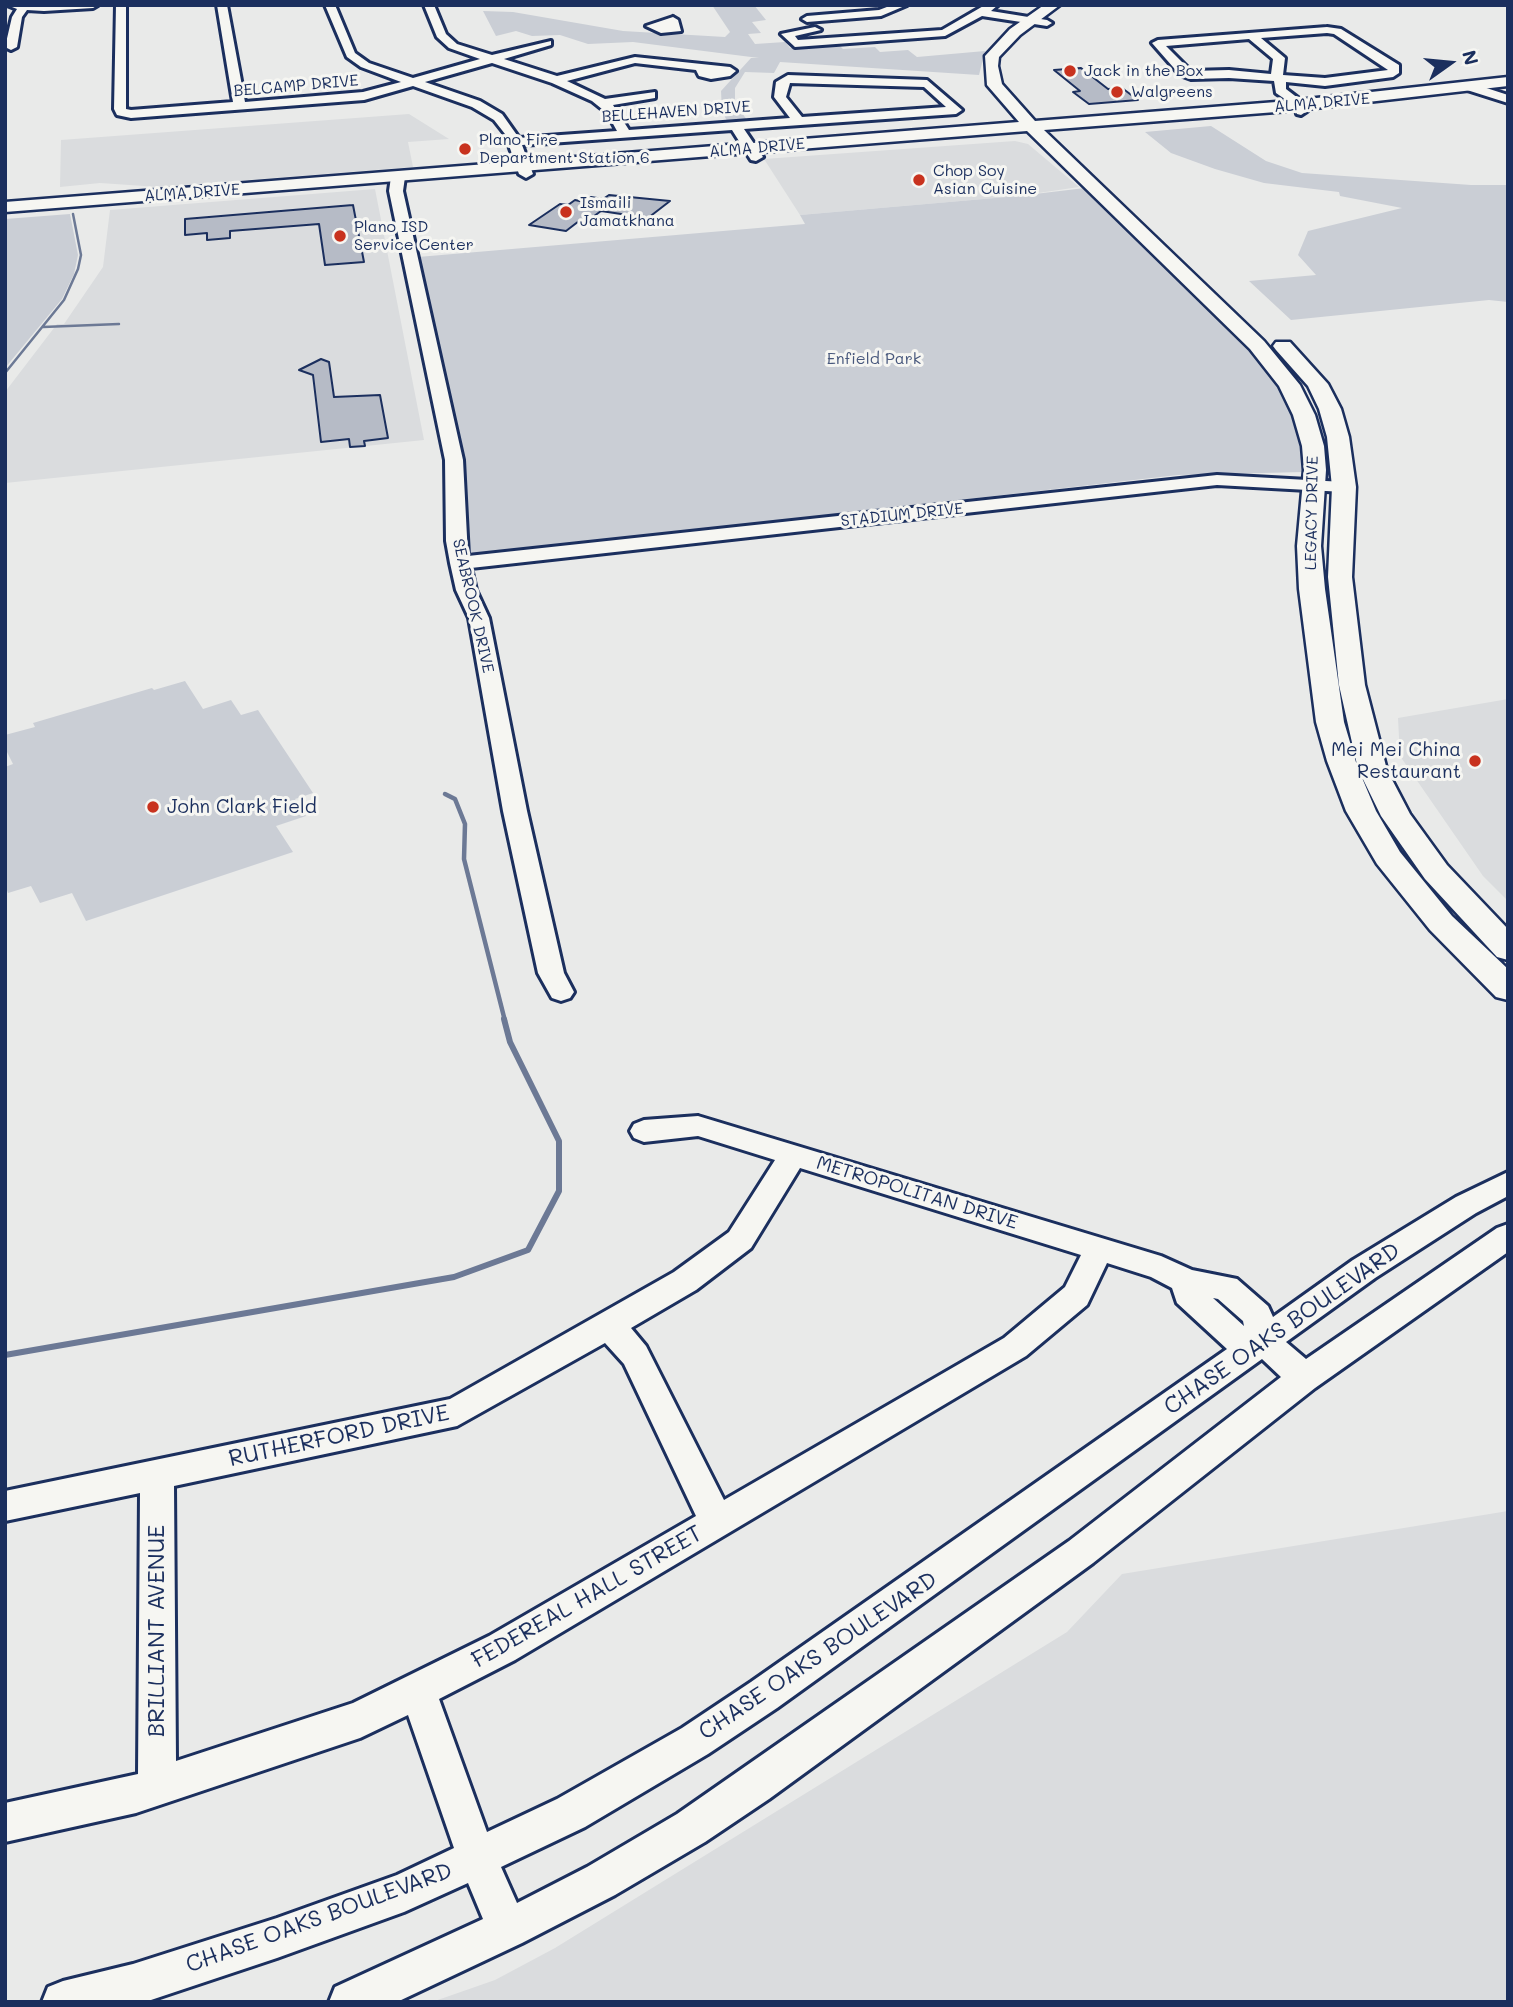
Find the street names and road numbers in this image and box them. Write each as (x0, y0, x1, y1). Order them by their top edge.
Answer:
street label: BELCAMP DRIVE (233, 71, 359, 101)
street label: ALMA DRIVE (1273, 89, 1371, 117)
street label: BELLEHAVEN DRIVE (601, 97, 751, 127)
street label: ALMA DRIVE (708, 134, 806, 162)
street label: ALMA DRIVE (143, 180, 241, 206)
street label: LEGACY DRIVE (1301, 456, 1323, 570)
street label: STADIUM DRIVE (840, 499, 964, 531)
street label: SEABROOK DRIVE (448, 537, 498, 675)
street label: METROPOLITAN DRIVE (814, 1152, 1020, 1234)
street label: CHASE OAKS BOULEVARD (1159, 1237, 1405, 1421)
street label: RUTHERFORD DRIVE (226, 1399, 452, 1473)
street label: FEDEREAL HALL STREET (467, 1520, 707, 1674)
street label: BRILLIANT AVENUE (143, 1525, 171, 1737)
street label: CHASE OAKS BOULEVARD (694, 1566, 942, 1746)
street label: CHASE OAKS BOULEVARD (182, 1857, 456, 1979)

